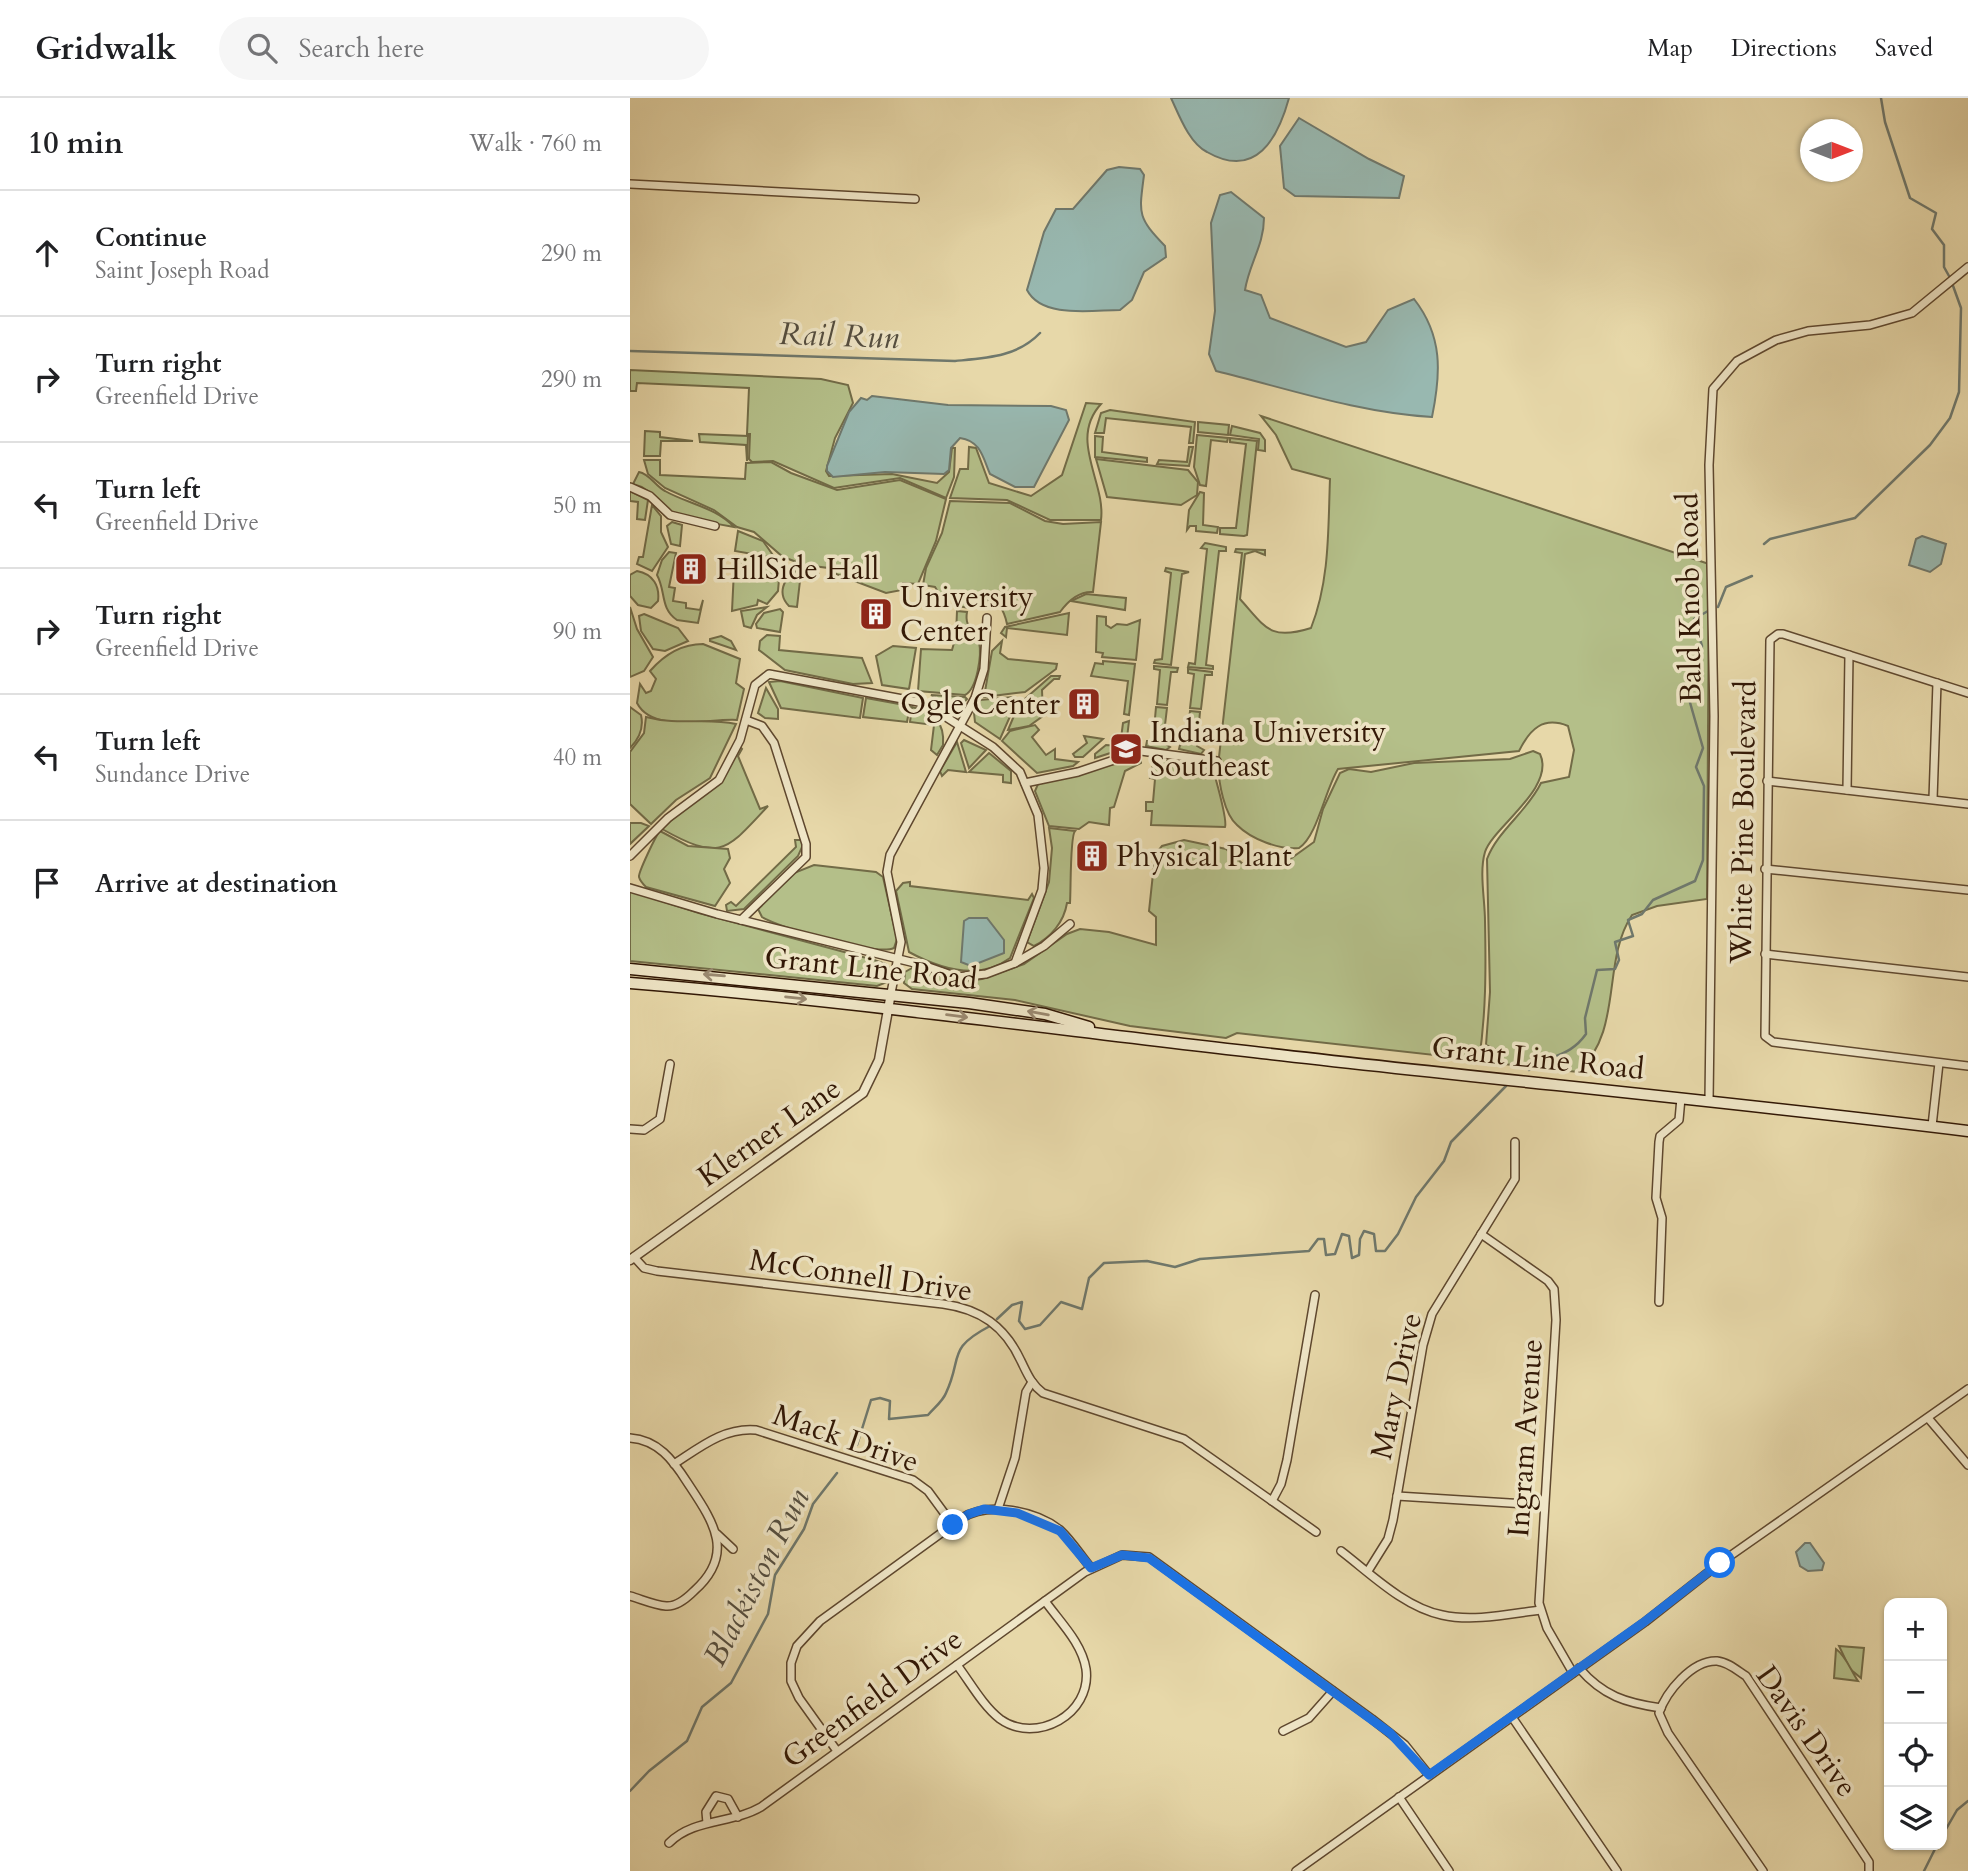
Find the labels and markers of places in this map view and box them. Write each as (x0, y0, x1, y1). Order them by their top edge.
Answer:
place label: HillSide Hall (716, 549, 880, 590)
building icon: HillSide Hall (672, 550, 710, 588)
place label: University Center (900, 577, 1034, 652)
building icon: University Center (857, 595, 895, 633)
place label: Ogle Center (900, 684, 1060, 725)
building icon: Ogle Center (1065, 685, 1103, 723)
place label: Indiana University Southeast (1150, 712, 1386, 787)
school or university icon: Indiana University Southeast (1107, 730, 1145, 768)
place label: Physical Plant (1116, 836, 1292, 877)
building icon: Physical Plant (1073, 837, 1111, 875)

